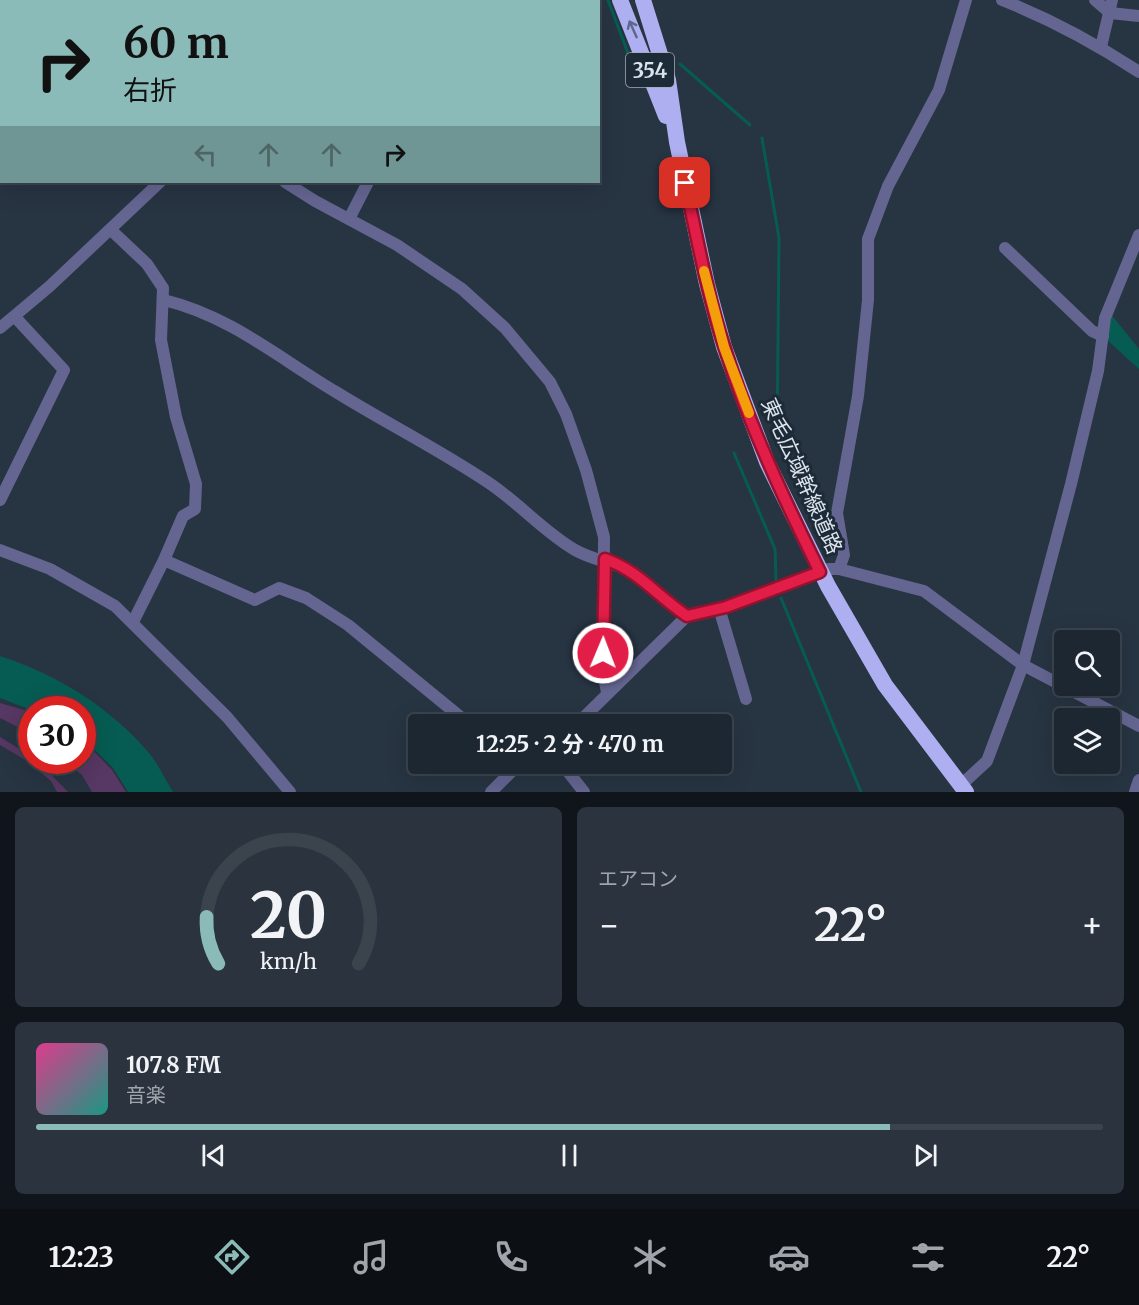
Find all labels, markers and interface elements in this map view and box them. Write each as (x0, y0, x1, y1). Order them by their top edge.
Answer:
text: 60 m (123, 17, 229, 69)
one-way arrow (627, 20, 638, 38)
icon: right (24, 24, 102, 102)
road number: 354 (626, 53, 674, 87)
text: 右折 (123, 73, 177, 107)
icon: left (189, 138, 222, 171)
icon: ahead (252, 138, 285, 171)
icon: ahead (315, 138, 348, 171)
icon: right (378, 138, 411, 171)
pin (659, 157, 710, 208)
icon: arrive (668, 166, 701, 199)
street label: 東毛広域幹線道路 (756, 394, 848, 558)
position arrow (571, 621, 635, 685)
map controls (1054, 630, 1120, 774)
button: search (1054, 630, 1120, 696)
speed limit sign: 30 (18, 696, 96, 774)
button: layers (1054, 708, 1120, 774)
text: 12:25 · 2 分 · 470 m (476, 730, 664, 758)
text: エアコン (598, 866, 678, 891)
text: 20 (250, 877, 327, 955)
text: 22° (814, 897, 887, 953)
text: − (598, 905, 620, 946)
text: + (1081, 905, 1103, 946)
text: km/h (260, 948, 317, 975)
text: 107.8 FM (126, 1051, 221, 1079)
text: 音楽 (126, 1082, 166, 1107)
icon: previous (197, 1139, 230, 1172)
icon: pause (553, 1139, 586, 1172)
icon: next (909, 1139, 942, 1172)
icon: directions (211, 1236, 253, 1278)
icon: music (350, 1236, 392, 1278)
icon: phone (490, 1236, 532, 1278)
icon: climate (629, 1236, 671, 1278)
icon: car (768, 1236, 810, 1278)
icon: filters (907, 1236, 949, 1278)
text: 12:23 (49, 1240, 114, 1274)
text: 22° (1047, 1240, 1090, 1274)

